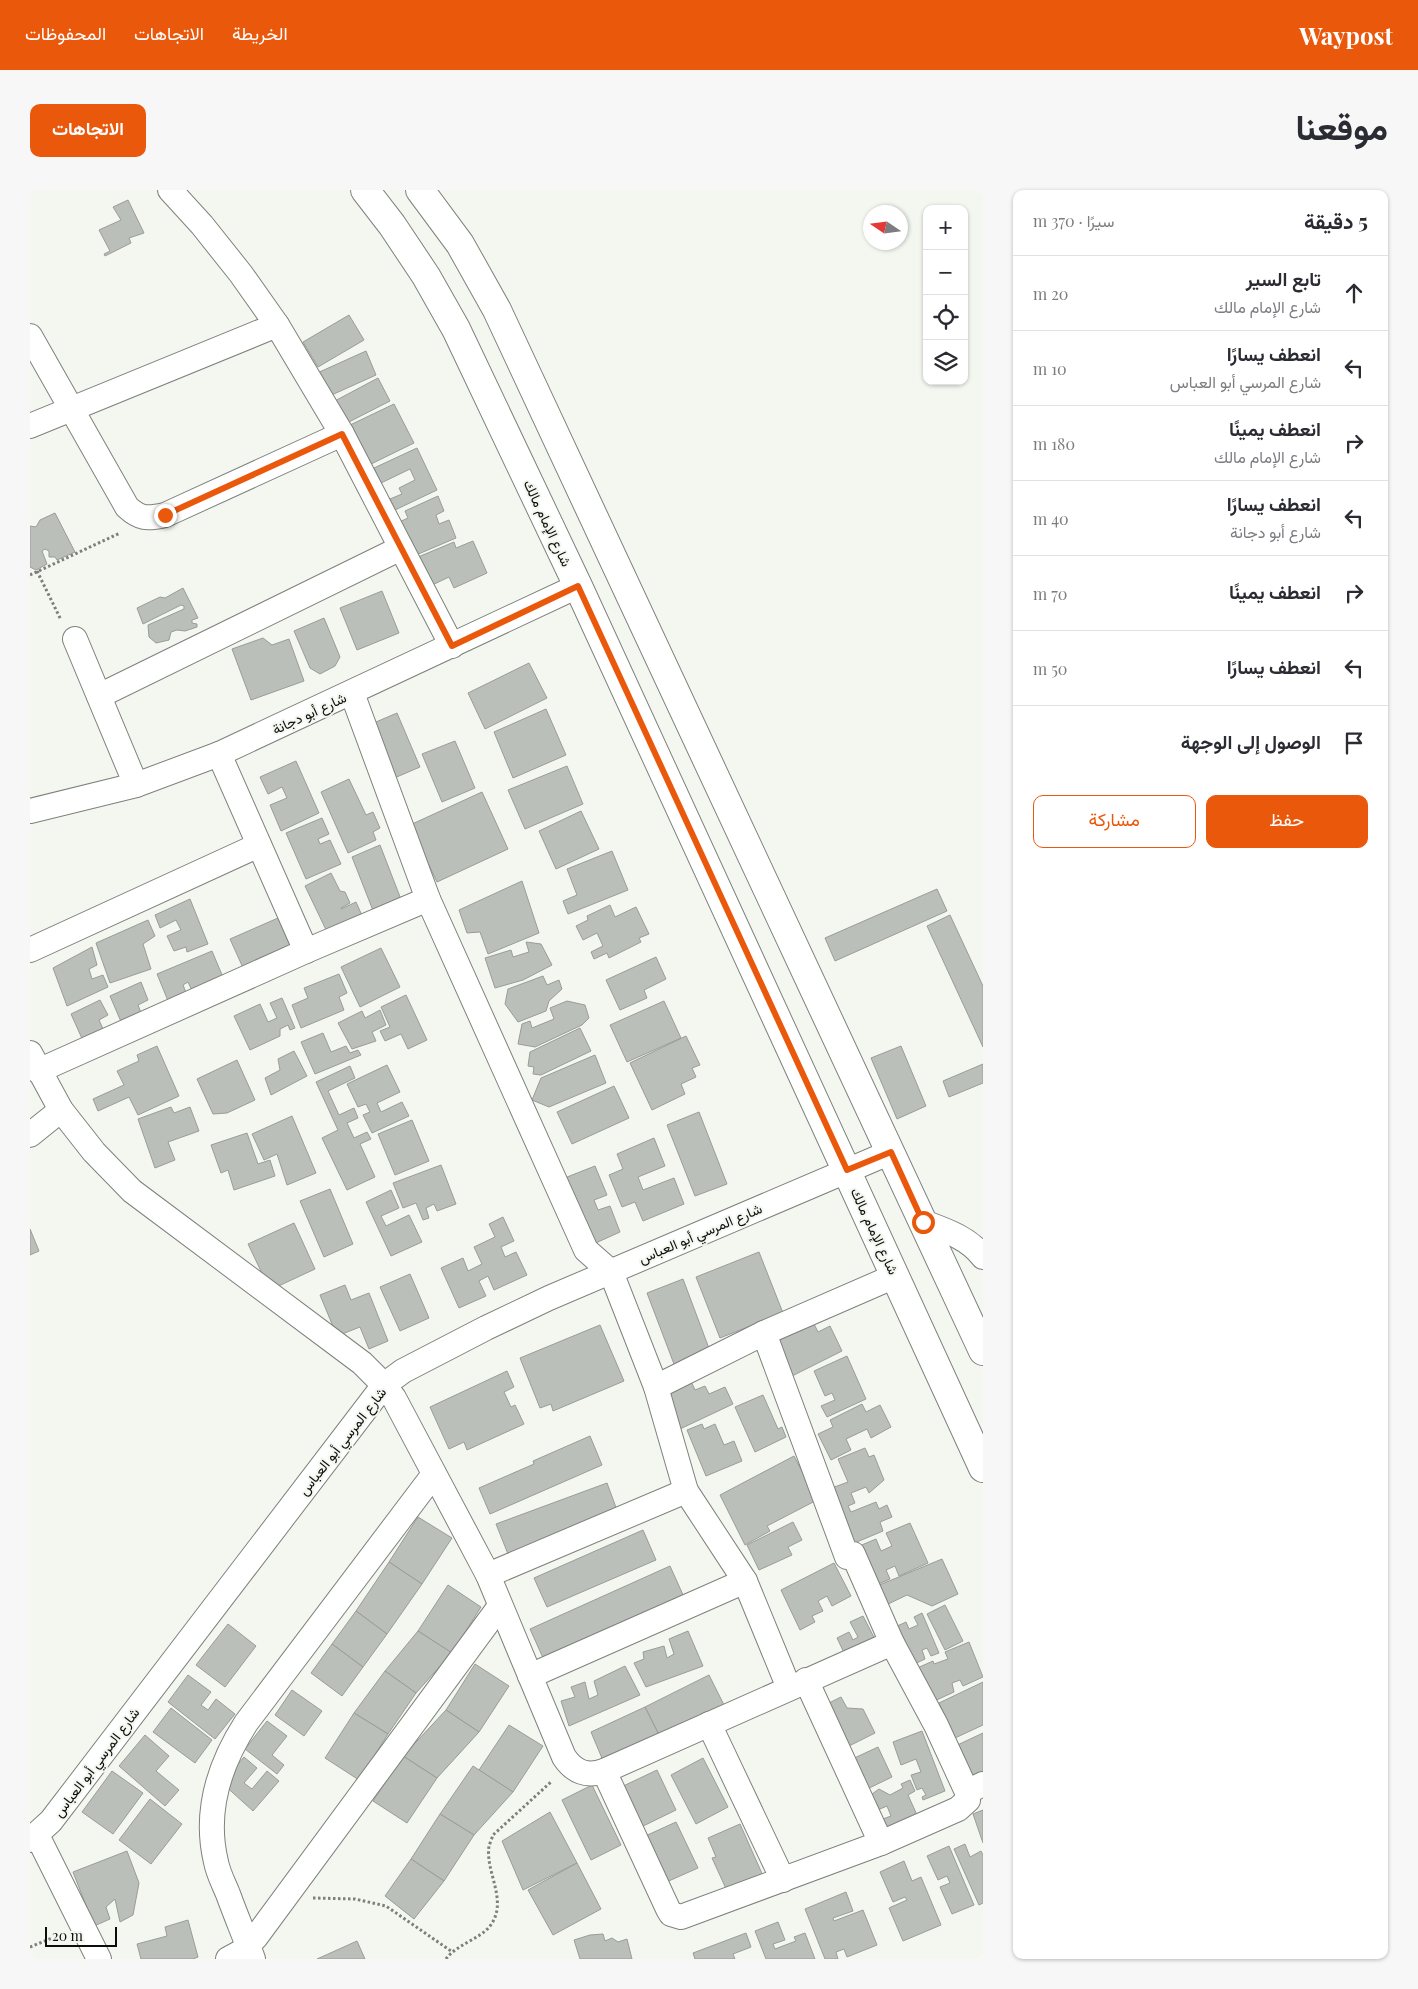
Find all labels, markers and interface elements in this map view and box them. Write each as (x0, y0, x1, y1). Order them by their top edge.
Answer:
text: Waypost (1299, 19, 1393, 51)
text: المحفوظات (25, 21, 106, 45)
text: الاتجاهات (134, 21, 204, 45)
text: الخريطة (232, 21, 288, 45)
text: موقعنا (1295, 102, 1388, 149)
button: الاتجاهات (30, 104, 146, 157)
north arrow (863, 205, 908, 250)
map controls (923, 205, 968, 385)
button: + (923, 205, 968, 250)
text: 5 دقيقة (1304, 206, 1368, 234)
text: سيرًا · 370 m (1033, 210, 1114, 231)
button: − (923, 250, 968, 295)
text: تابع السير (1246, 265, 1321, 291)
icon: ahead (1340, 279, 1368, 307)
text: 20 m (1033, 283, 1068, 304)
button: locate (923, 295, 968, 340)
text: شارع الإمام مالك (1214, 296, 1321, 317)
button: layers (923, 340, 968, 385)
text: انعطف يسارًا (1227, 340, 1321, 366)
icon: left (1340, 354, 1368, 382)
text: 10 m (1033, 358, 1067, 379)
text: شارع المرسي أبو العباس (1170, 371, 1321, 392)
text: انعطف يمينًا (1229, 415, 1321, 441)
icon: right (1340, 429, 1368, 457)
text: 180 m (1033, 433, 1075, 454)
text: شارع الإمام مالك (1214, 446, 1321, 467)
street label: شارع الإمام مالك (518, 477, 576, 570)
text: انعطف يسارًا (1227, 490, 1321, 516)
route end (154, 504, 177, 527)
icon: left (1340, 504, 1368, 532)
text: 40 m (1033, 508, 1069, 529)
text: شارع أبو دجانة (1230, 521, 1321, 542)
text: انعطف يمينًا (1229, 578, 1321, 604)
icon: right (1340, 579, 1368, 607)
text: 70 m (1033, 583, 1067, 604)
text: انعطف يسارًا (1227, 653, 1321, 679)
icon: left (1340, 654, 1368, 682)
text: 50 m (1033, 658, 1067, 679)
street label: شارع أبو دجانة (269, 688, 350, 740)
text: الوصول إلى الوجهة (1181, 728, 1321, 754)
icon: arrive (1340, 729, 1368, 757)
button: مشاركة (1033, 795, 1196, 848)
button: حفظ (1206, 795, 1368, 848)
street label: شارع الإمام مالك (845, 1185, 903, 1278)
street label: شارع المرسي أبو العباس (635, 1198, 766, 1270)
route start (912, 1211, 935, 1234)
street label: شارع المرسي أبو العباس (294, 1383, 393, 1501)
street label: شارع المرسي أبو العباس (49, 1703, 146, 1822)
scale bar (45, 1924, 118, 1947)
text: 20 m (52, 1926, 83, 1945)

